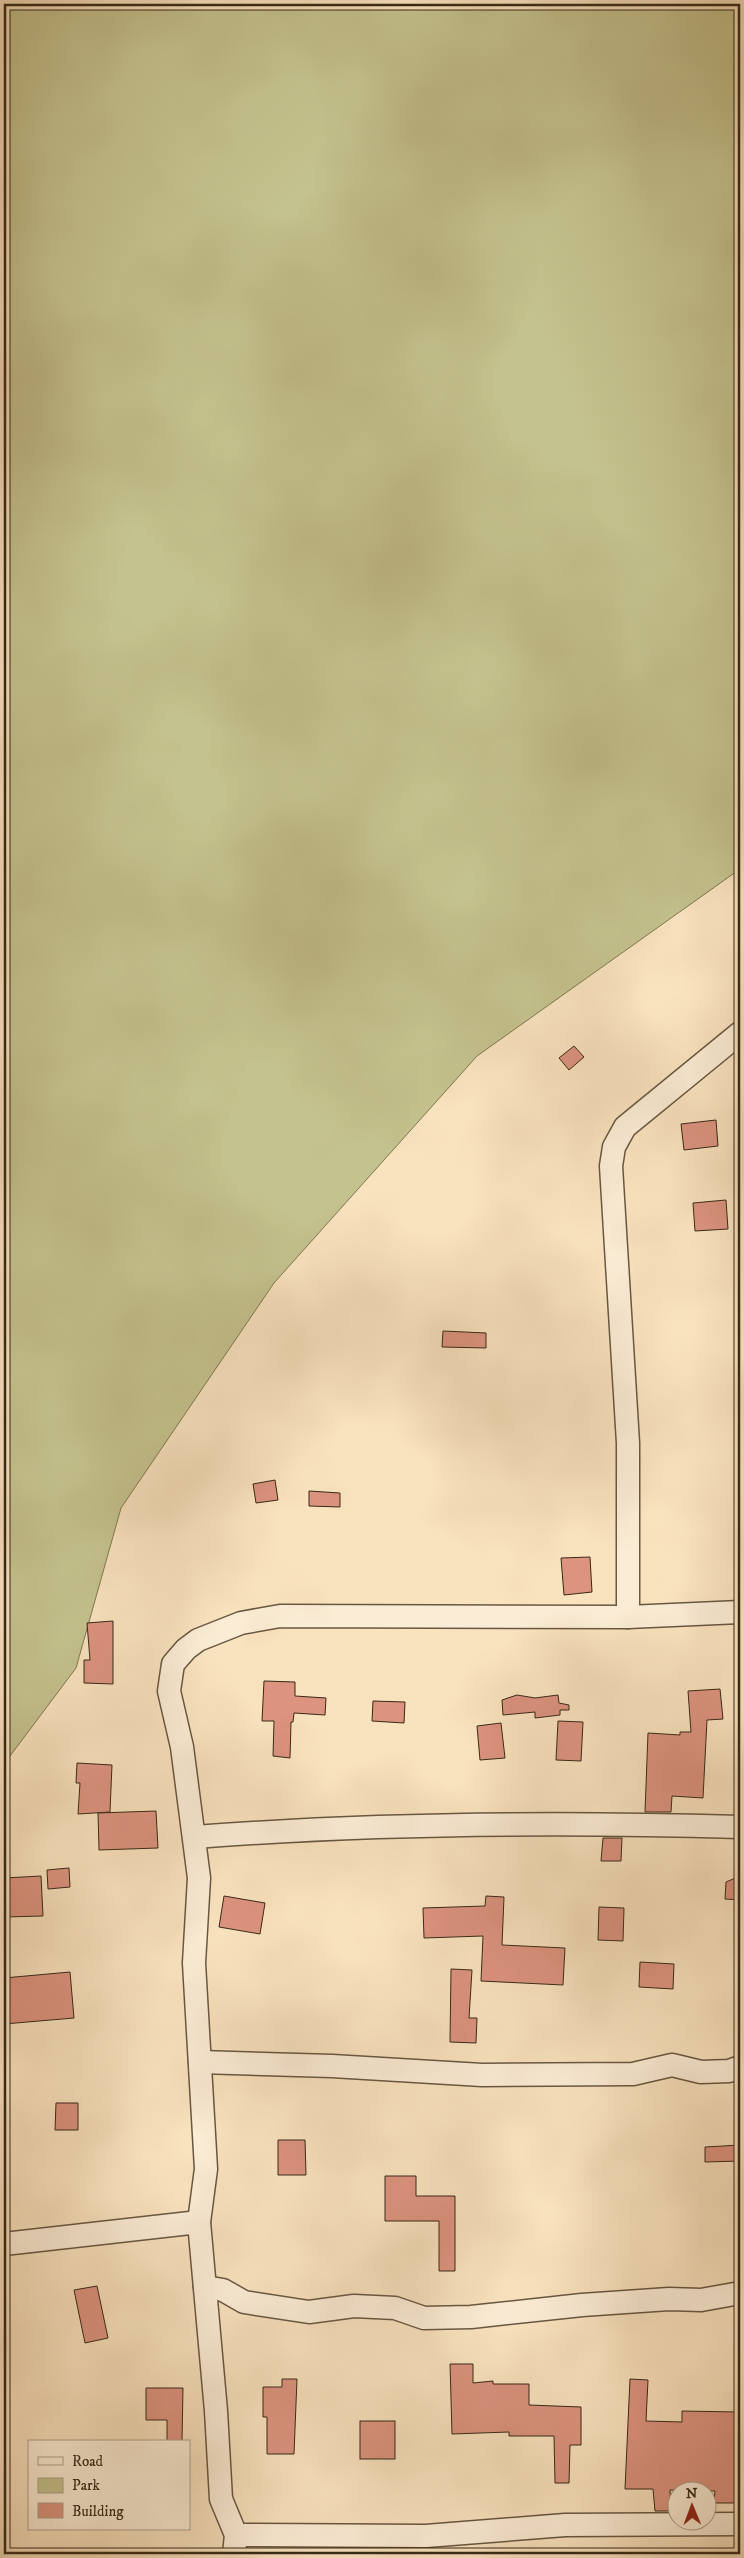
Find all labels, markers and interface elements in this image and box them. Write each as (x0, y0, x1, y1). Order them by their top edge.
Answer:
legend (28, 2440, 190, 2530)
text: Road (72, 2452, 104, 2471)
text: Park (72, 2476, 101, 2495)
north arrow (666, 2480, 716, 2530)
text: N (686, 2485, 698, 2503)
text: Building (72, 2502, 124, 2521)

